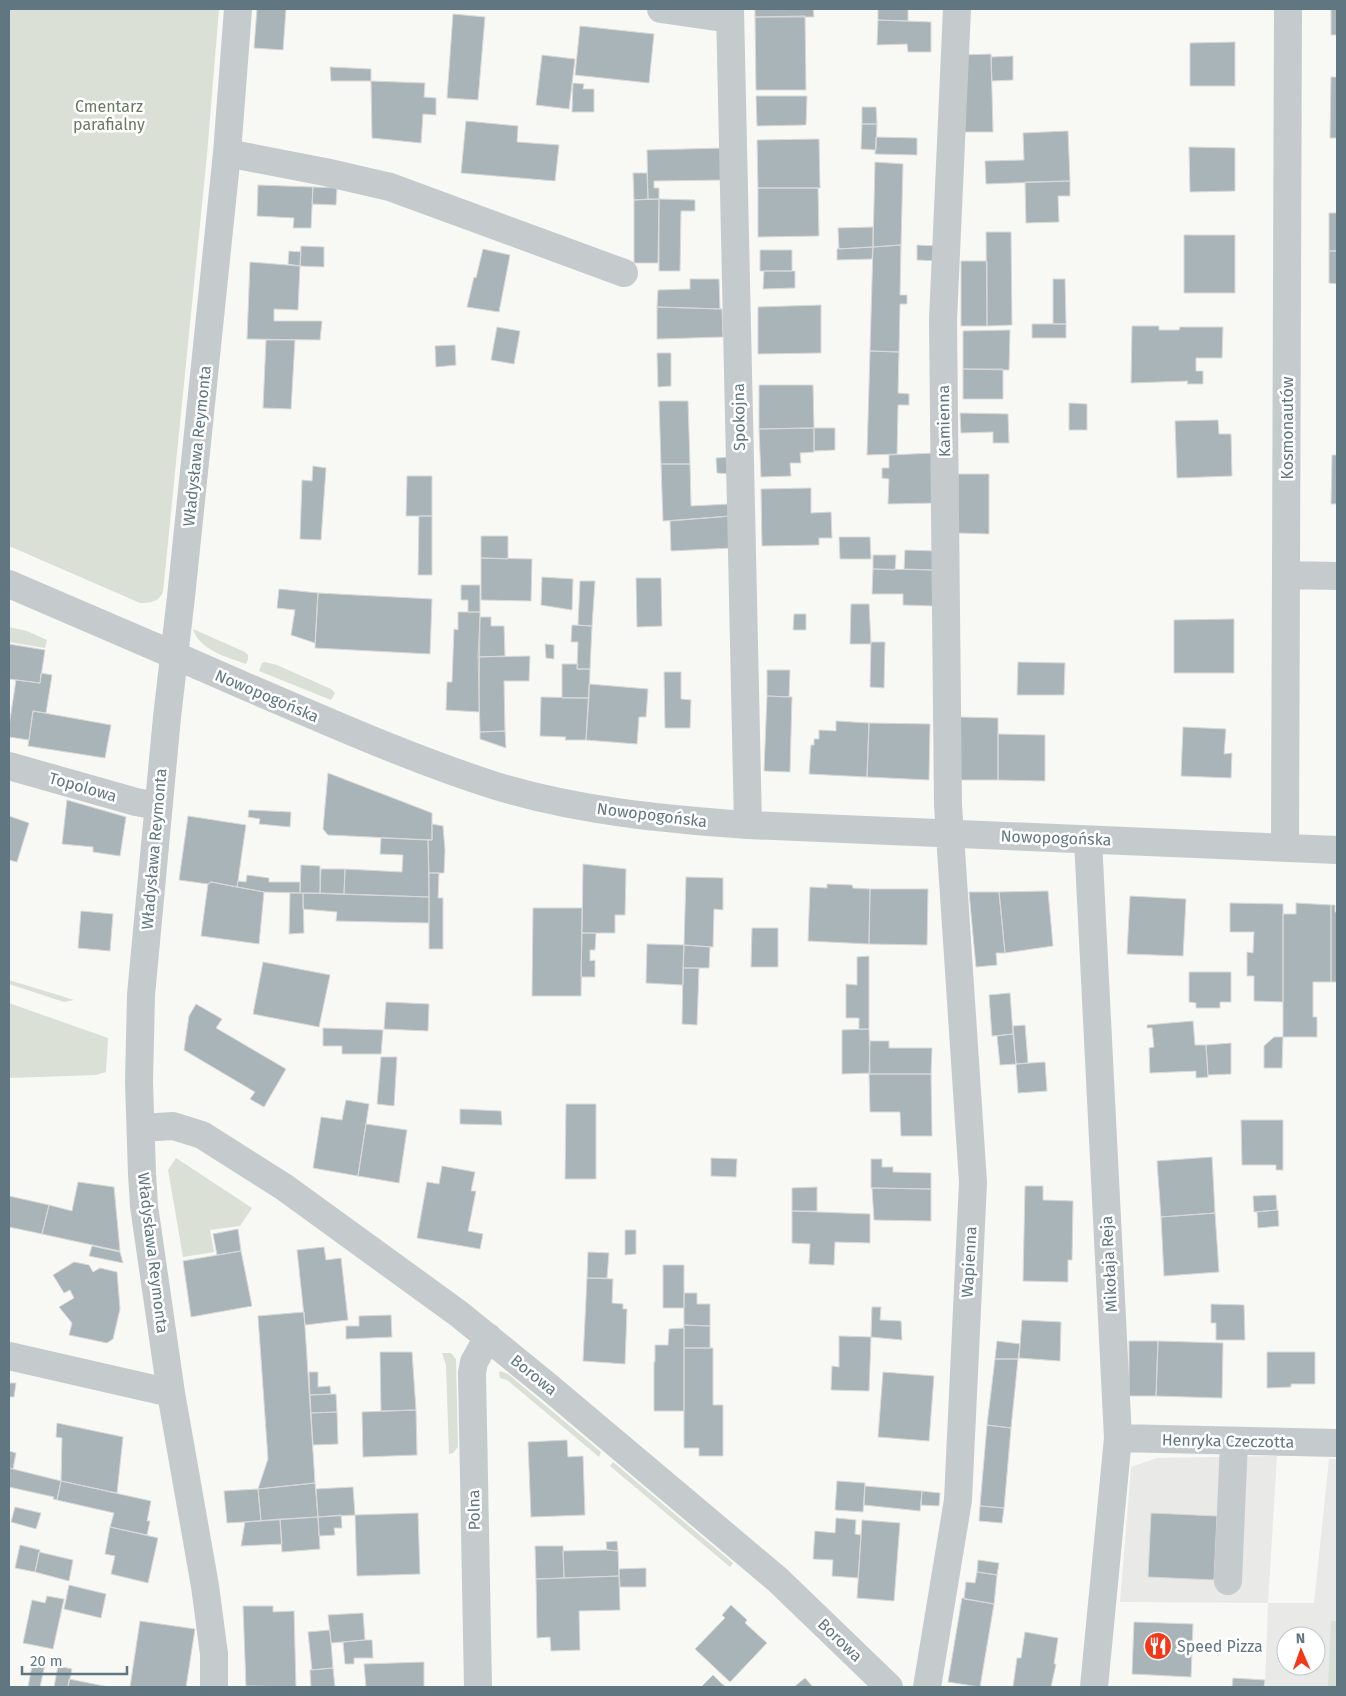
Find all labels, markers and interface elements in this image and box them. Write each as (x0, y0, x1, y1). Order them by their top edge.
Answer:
park label: Cmentarz parafialny (73, 97, 145, 134)
street label: Władysława Reymonta (179, 365, 215, 527)
street label: Kosmonautów (1278, 376, 1297, 479)
street label: Spokojna (729, 383, 749, 451)
street label: Kamienna (934, 385, 954, 457)
street label: Nowopogońska (212, 666, 322, 726)
street label: Topolowa (47, 768, 119, 806)
street label: Władysława Reymonta (137, 768, 171, 930)
street label: Nowopogońska (596, 799, 708, 831)
street label: Nowopogońska (1000, 827, 1112, 849)
street label: Władysława Reymonta (134, 1172, 172, 1334)
street label: Mikołaja Reja (1097, 1215, 1121, 1313)
street label: Wapienna (958, 1226, 980, 1298)
street label: Borowa (507, 1351, 561, 1399)
street label: Henryka Czeczotta (1162, 1430, 1294, 1452)
street label: Polna (464, 1489, 484, 1531)
street label: Borowa (814, 1614, 866, 1666)
north arrow (1276, 1626, 1326, 1676)
text: N (1296, 1630, 1306, 1647)
restaurant icon: Speed Pizza (1143, 1631, 1173, 1661)
place label: Speed Pizza (1177, 1637, 1263, 1656)
scale bar (22, 1644, 128, 1676)
text: 20 m (30, 1652, 63, 1670)

